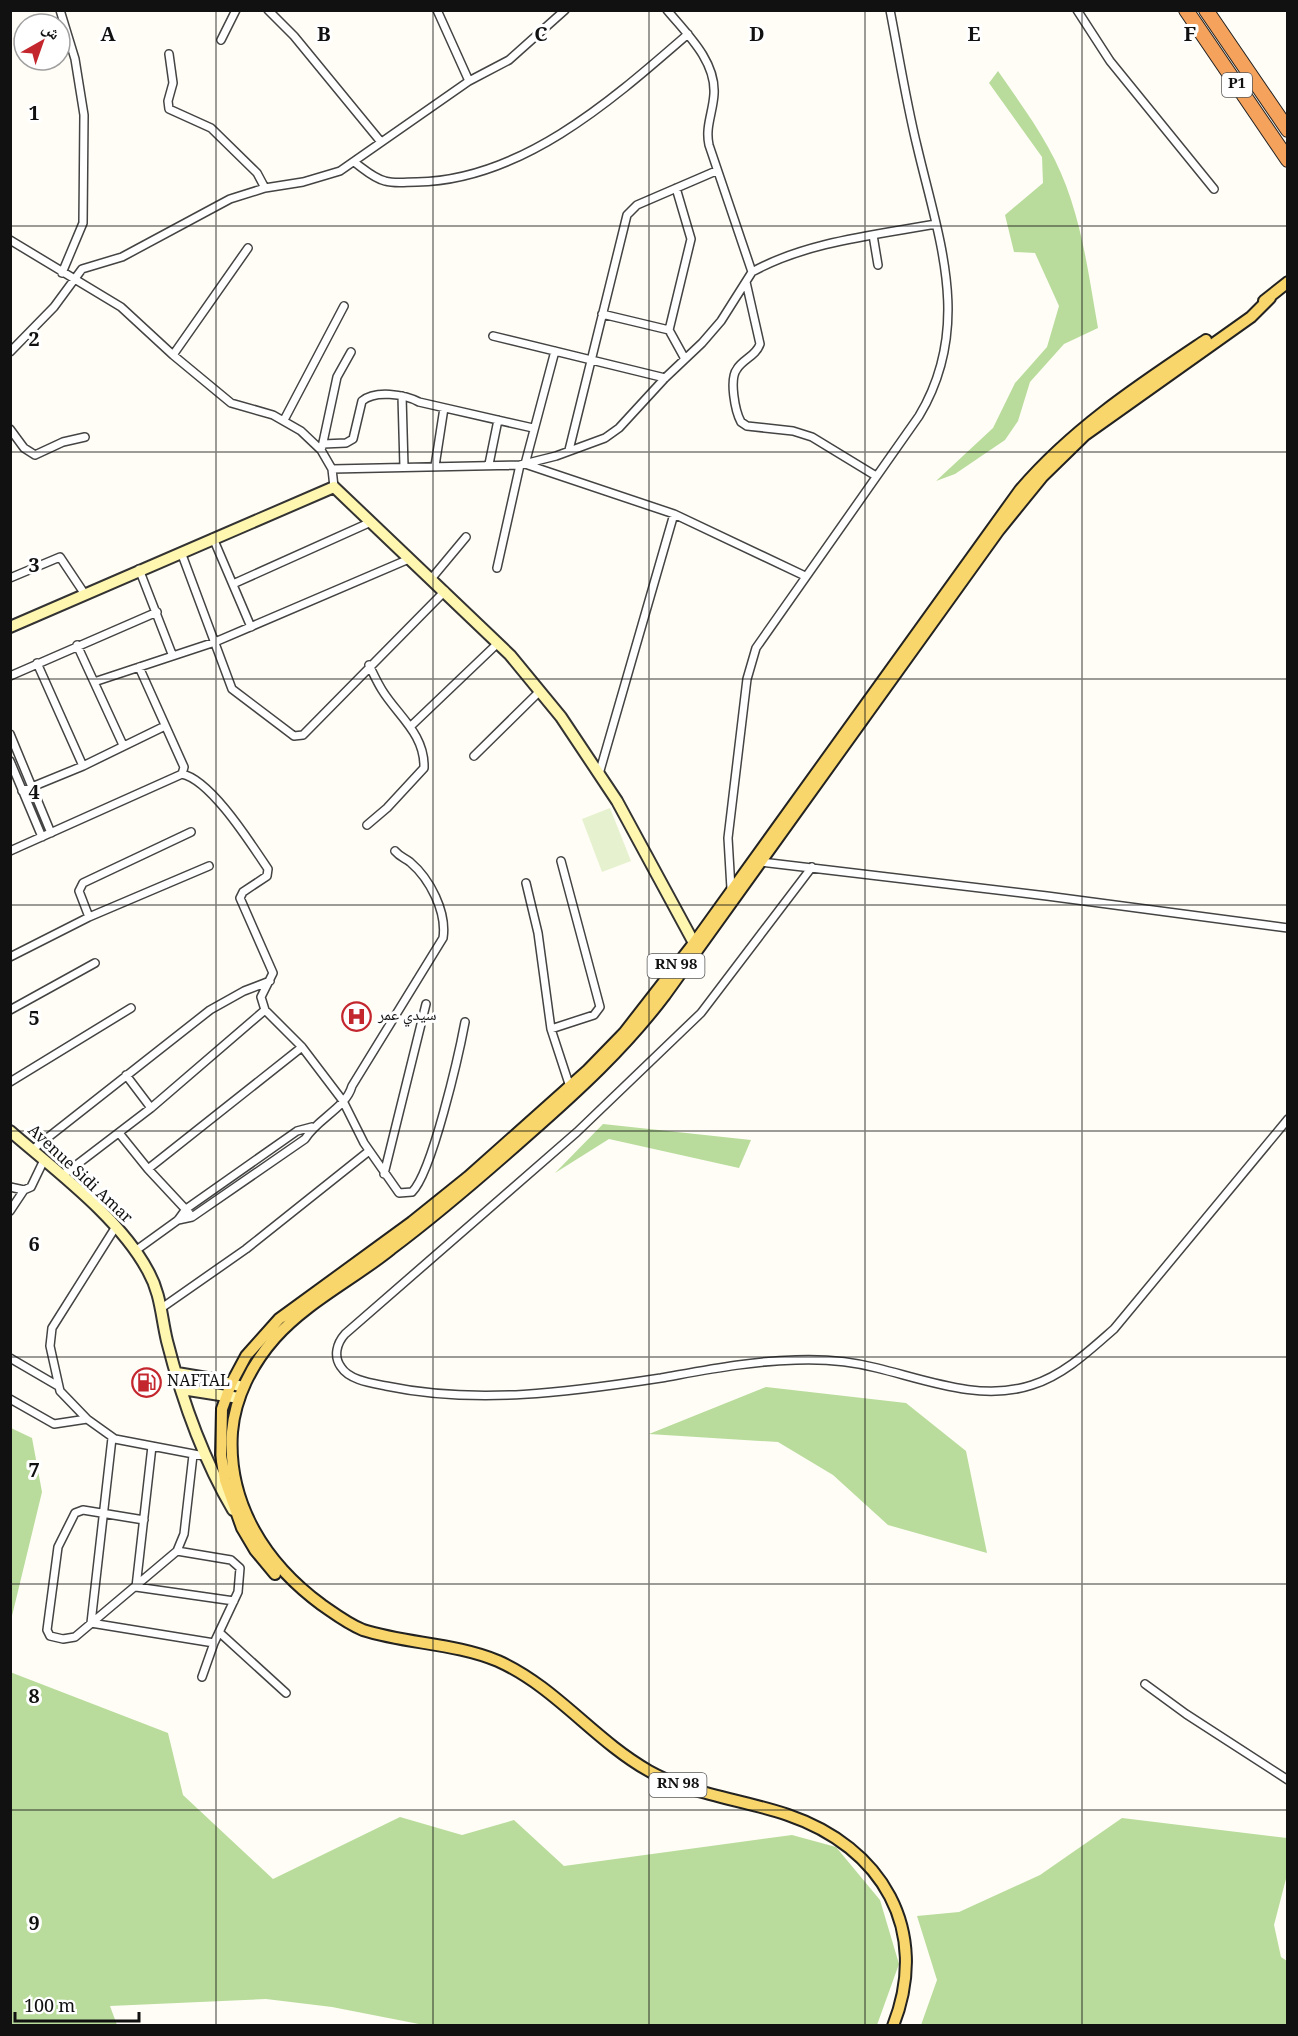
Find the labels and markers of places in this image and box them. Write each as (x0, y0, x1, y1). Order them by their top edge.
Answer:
hospital icon: سيدي عمر (341, 1000, 373, 1032)
place label: سيدي عمر (377, 1003, 436, 1030)
fuel station icon: NAFTAL (130, 1366, 162, 1398)
place label: NAFTAL (167, 1369, 230, 1396)

